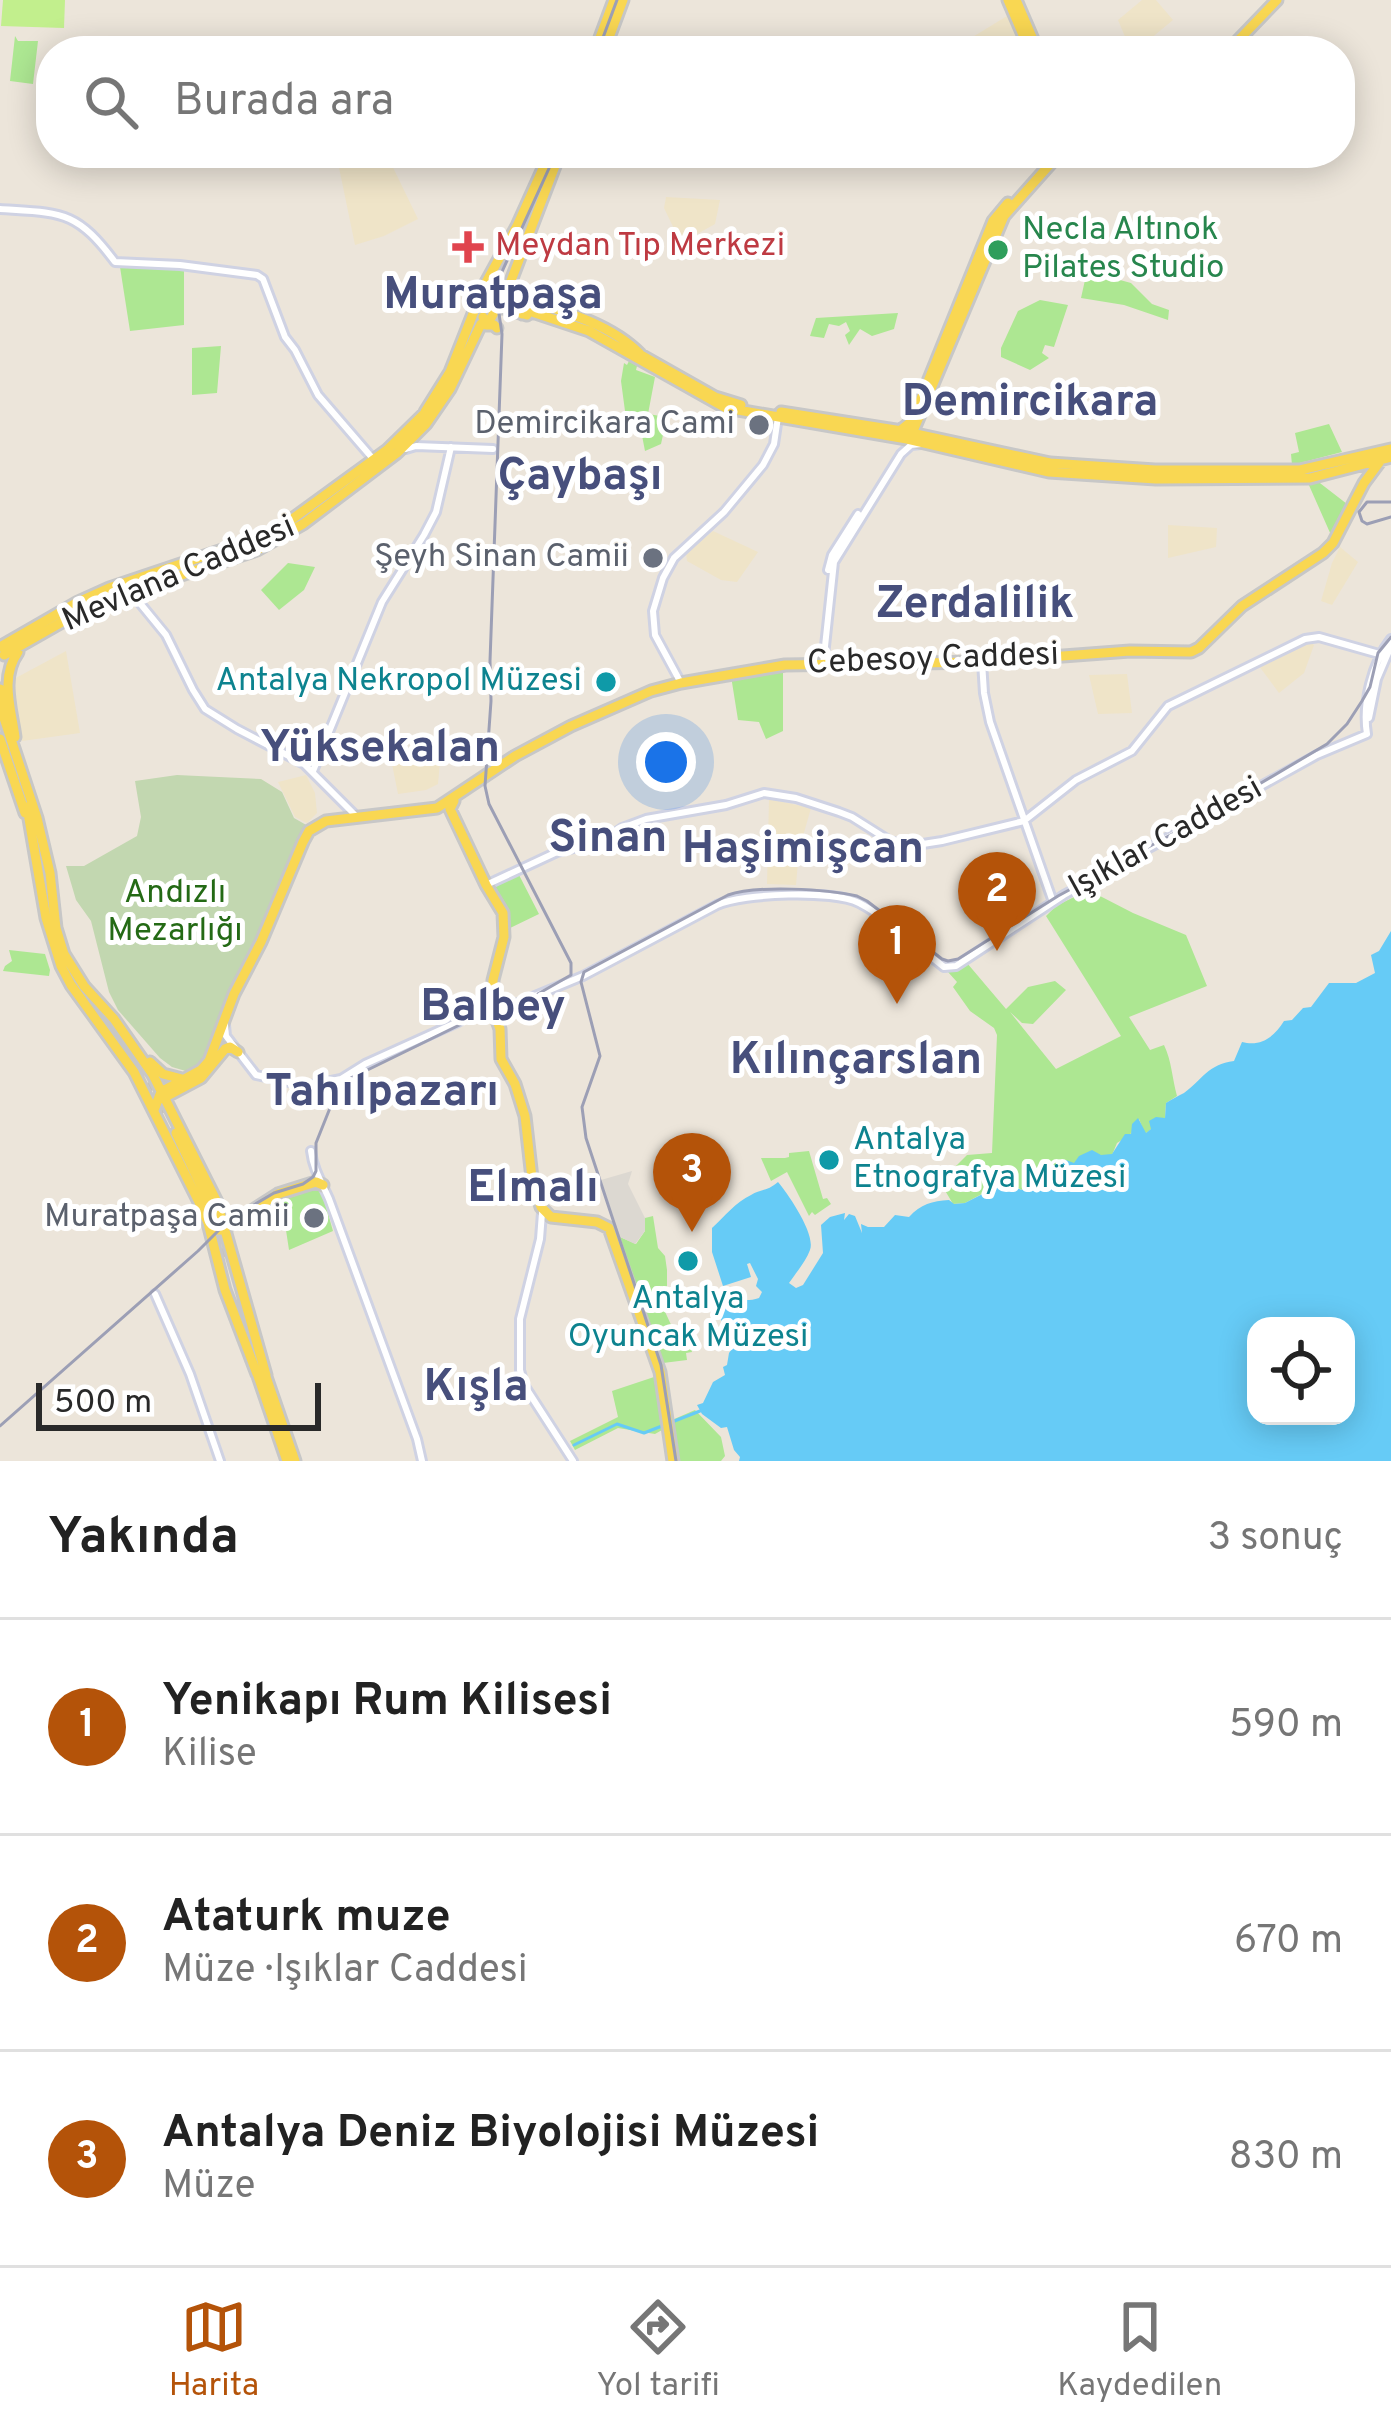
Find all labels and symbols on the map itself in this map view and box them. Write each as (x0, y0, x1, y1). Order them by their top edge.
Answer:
place label: Necla Altınok Pilates Studio (1022, 210, 1224, 290)
place label: Meydan Tıp Merkezi (495, 226, 785, 268)
marker: Meydan Tıp Merkezi (452, 231, 484, 263)
marker: Necla Altınok Pilates Studio (985, 237, 1011, 263)
district label: Muratpaşa (383, 268, 603, 325)
district label: Demircikara (902, 375, 1158, 432)
place label: Demircikara Cami (474, 404, 735, 446)
marker: Demircikara Cami (746, 412, 772, 438)
district label: Çaybaşı (497, 449, 663, 506)
street label: Mevlana Caddesi (56, 507, 302, 643)
place label: Şeyh Sinan Camii (374, 537, 629, 579)
marker: Şeyh Sinan Camii (640, 545, 666, 571)
district label: Zerdalilik (876, 577, 1074, 634)
street label: Cebesoy Caddesi (806, 635, 1060, 685)
place label: Antalya Nekropol Müzesi (216, 661, 582, 703)
marker: Antalya Nekropol Müzesi (593, 669, 619, 695)
district label: Yüksekalan (260, 721, 500, 778)
your location (636, 732, 696, 792)
street label: Işıklar Caddesi (1062, 769, 1270, 909)
district label: Sinan (549, 811, 668, 868)
district label: Haşimişcan (682, 822, 924, 879)
pin: 2 (958, 852, 1036, 951)
park label: Andızlı Mezarlığı (107, 873, 243, 953)
pin: 1 (858, 905, 936, 1004)
district label: Balbey (420, 980, 566, 1037)
district label: Kılınçarslan (730, 1033, 982, 1090)
district label: Tahılpazarı (265, 1065, 499, 1122)
place label: Antalya Etnografya Müzesi (853, 1120, 1126, 1200)
pin: 3 (653, 1133, 731, 1232)
marker: Antalya Etnografya Müzesi (816, 1147, 842, 1173)
district label: Elmalı (467, 1161, 599, 1218)
place label: Muratpaşa Camii (44, 1197, 290, 1239)
marker: Muratpaşa Camii (301, 1205, 327, 1231)
marker: Antalya Oyuncak Müzesi (675, 1248, 701, 1274)
place label: Antalya Oyuncak Müzesi (568, 1279, 808, 1359)
district label: Kışla (424, 1360, 528, 1417)
scale bar (36, 1377, 321, 1430)

